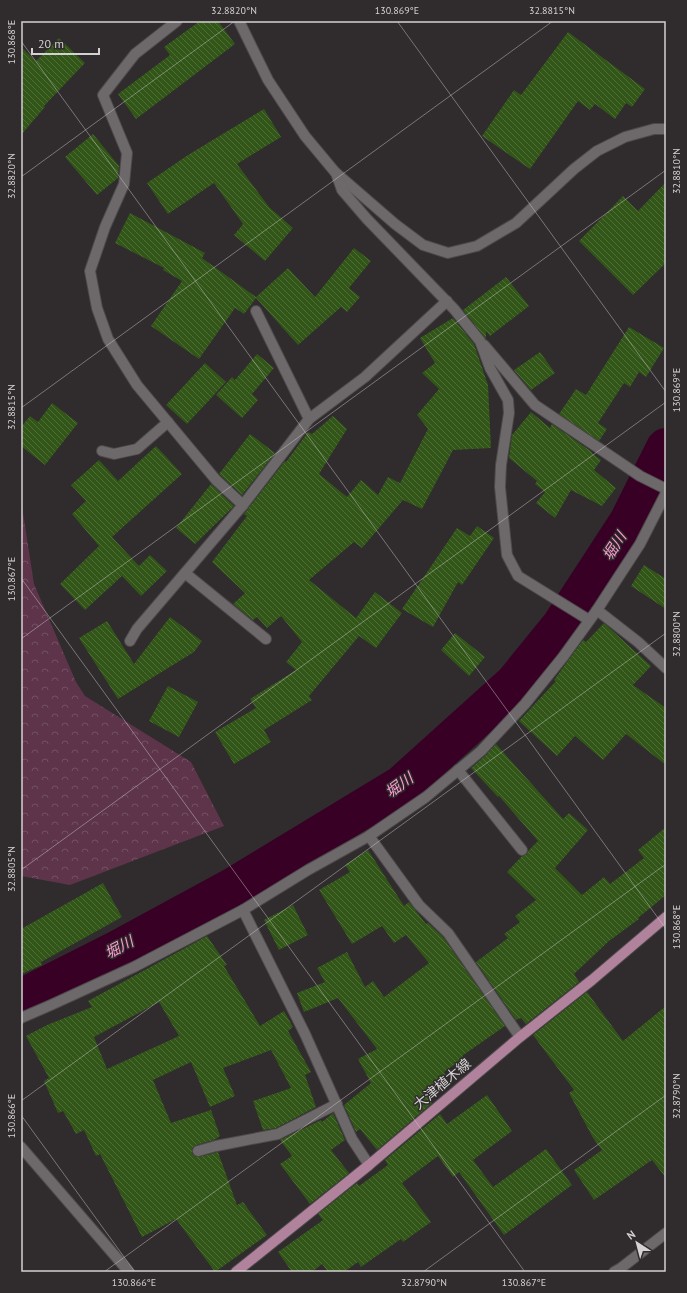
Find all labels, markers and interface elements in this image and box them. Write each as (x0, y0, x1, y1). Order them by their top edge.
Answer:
text: 32.8820°N (211, 4, 257, 17)
text: 130.869°E (375, 4, 419, 17)
text: 32.8815°N (529, 4, 575, 17)
text: 130.868°E (5, 20, 18, 64)
scale bar (32, 30, 99, 56)
text: 20 m (38, 36, 64, 51)
text: 32.8810°N (670, 148, 683, 194)
text: 32.8820°N (5, 153, 18, 199)
text: 130.869°E (670, 368, 683, 412)
text: 32.8815°N (5, 384, 18, 430)
water label: 堀川 (598, 527, 631, 564)
text: 130.867°E (5, 557, 18, 601)
text: 32.8800°N (670, 611, 683, 657)
water label: 堀川 (381, 767, 418, 802)
text: 32.8805°N (5, 846, 18, 892)
text: 130.868°E (670, 905, 683, 949)
water label: 堀川 (101, 931, 138, 962)
street label: 大津植木線 (409, 1055, 475, 1113)
text: 32.8790°N (670, 1073, 683, 1119)
text: 130.866°E (5, 1094, 18, 1138)
north arrow (617, 1223, 657, 1263)
text: N (624, 1227, 638, 1243)
text: 130.866°E (112, 1276, 156, 1289)
text: 32.8790°N (401, 1276, 447, 1289)
text: 130.867°E (502, 1276, 546, 1289)

